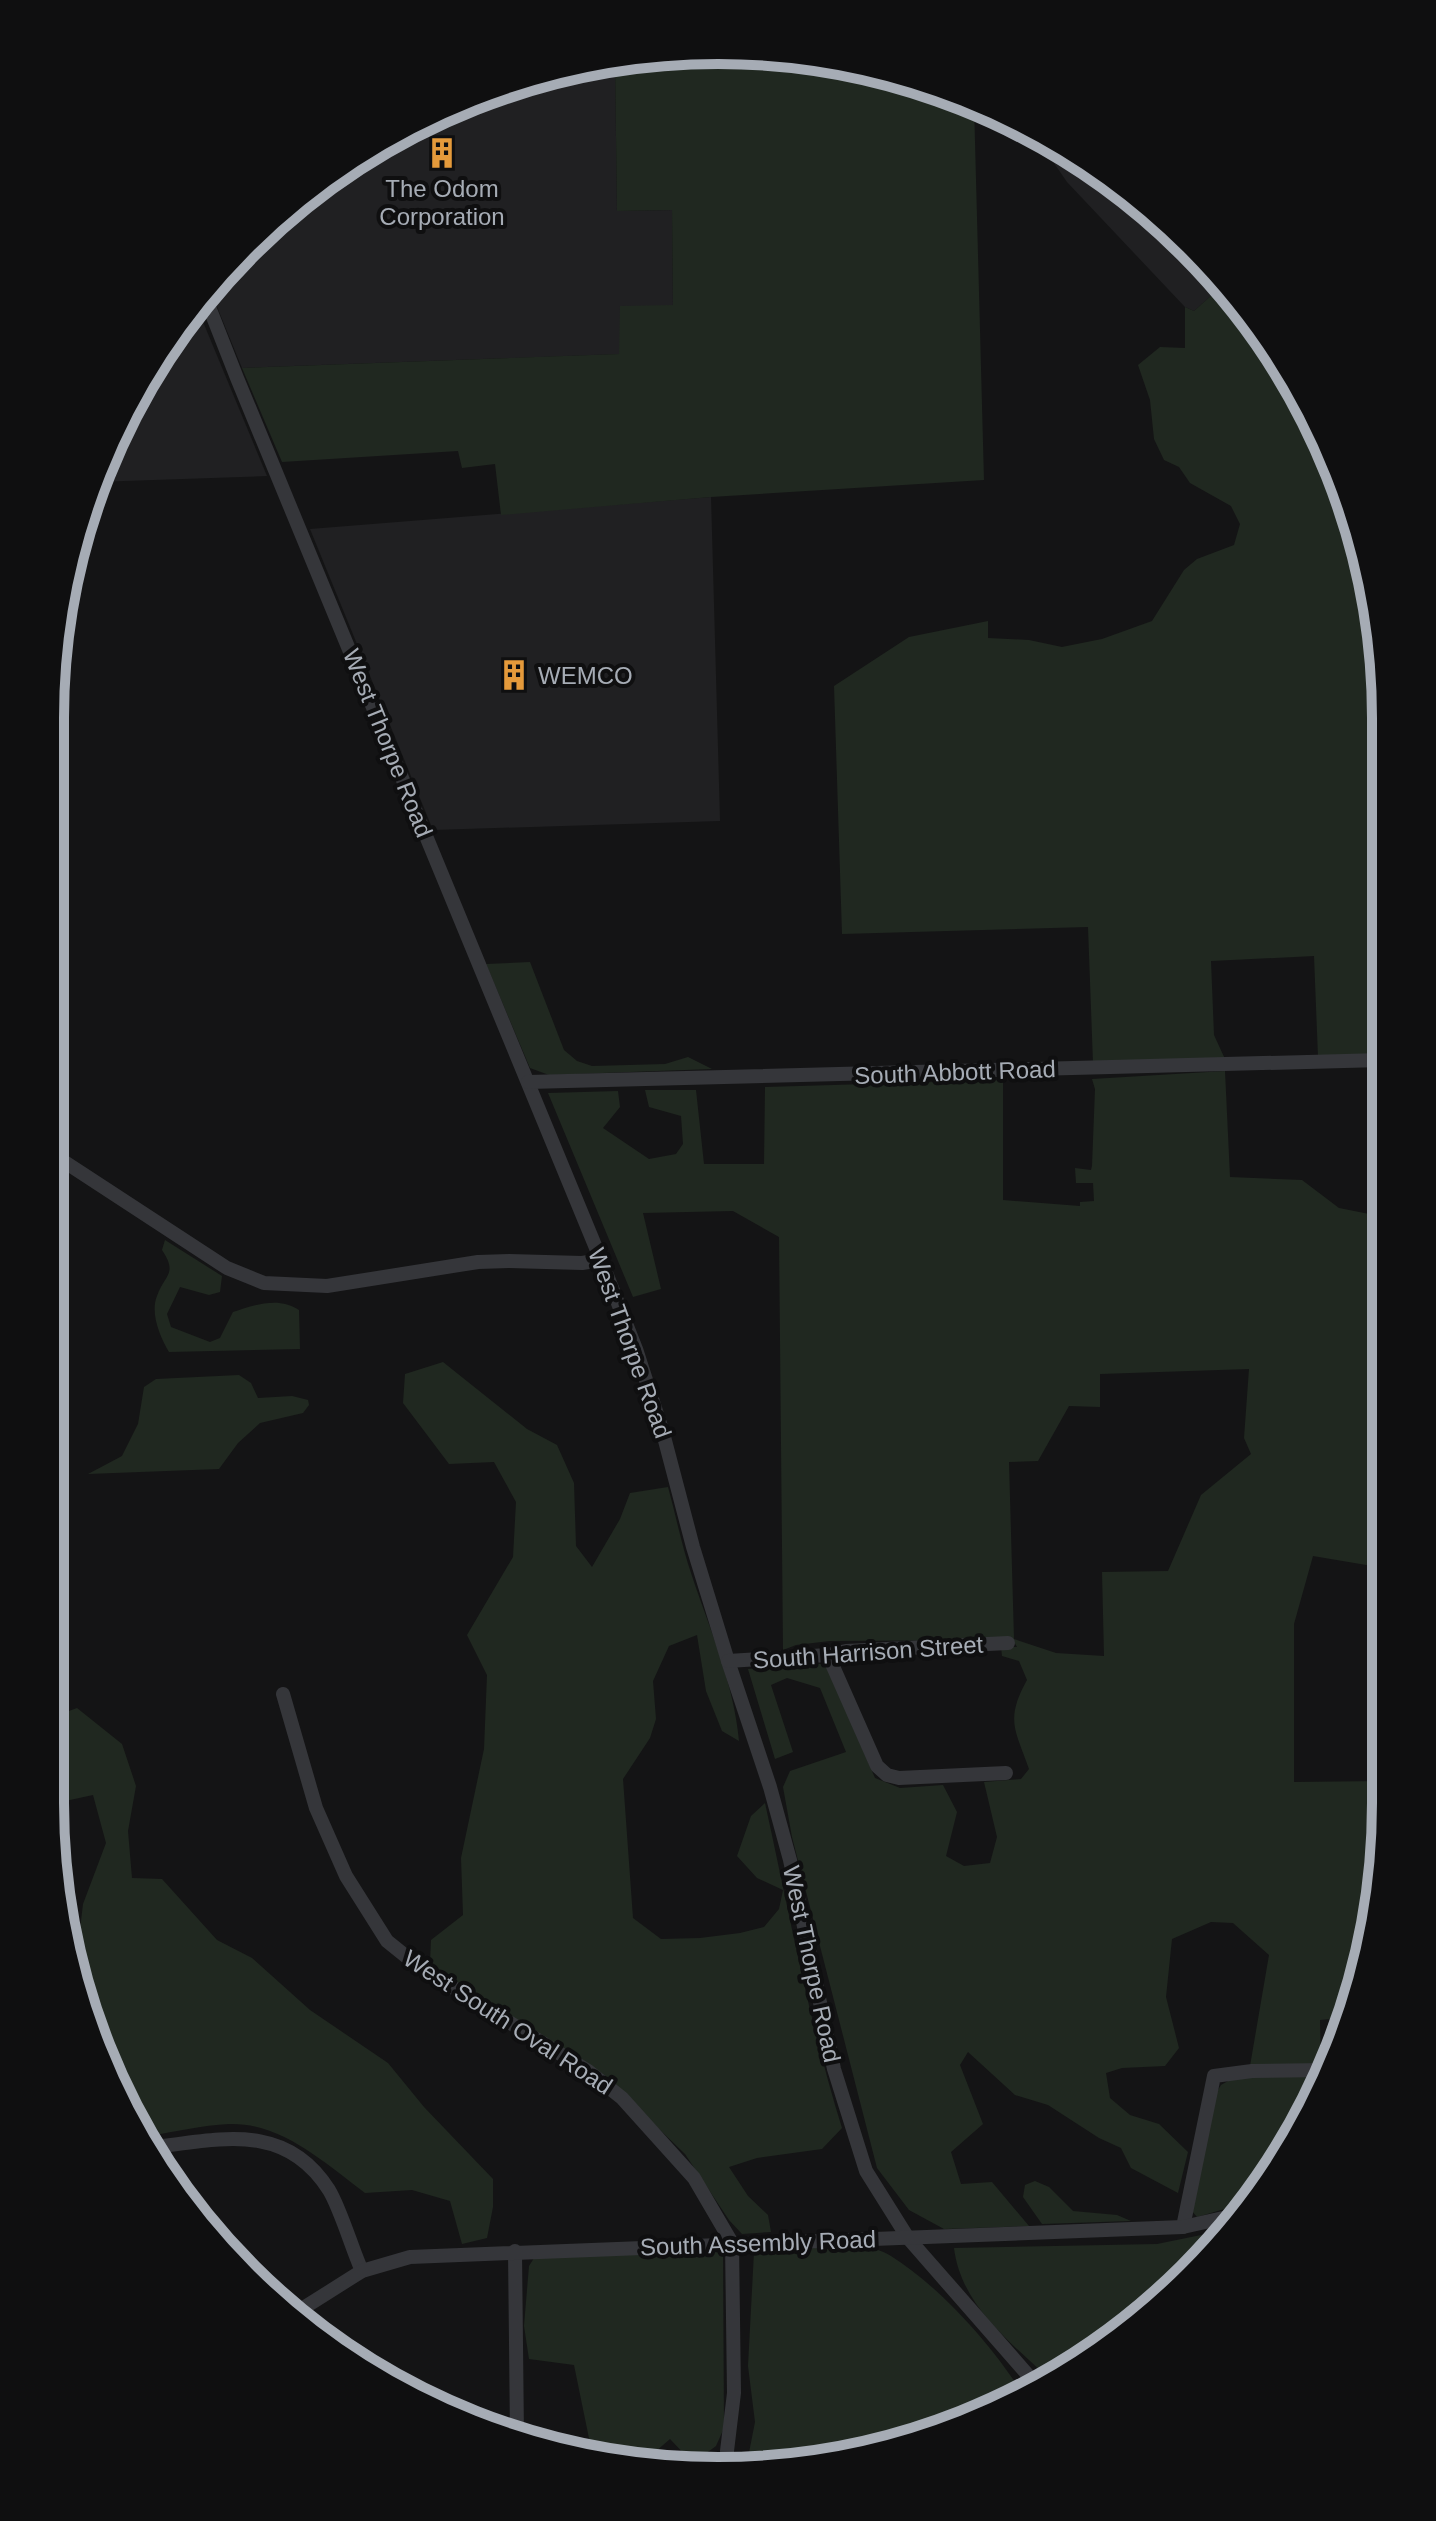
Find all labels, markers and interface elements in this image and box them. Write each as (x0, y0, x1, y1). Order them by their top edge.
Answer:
building icon: The Odom Corporation (425, 136, 459, 170)
place label: The Odom Corporation (379, 175, 505, 230)
street label: West Thorpe Road (338, 645, 438, 841)
building icon: WEMCO (497, 658, 531, 692)
place label: WEMCO (538, 662, 633, 689)
street label: South Abbott Road (854, 1055, 1056, 1089)
street label: West Thorpe Road (583, 1244, 677, 1442)
street label: South Harrison Street (752, 1630, 984, 1674)
street label: West Thorpe Road (778, 1863, 846, 2065)
street label: West South Oval Road (398, 1944, 618, 2100)
street label: South Assembly Road (640, 2225, 876, 2261)

